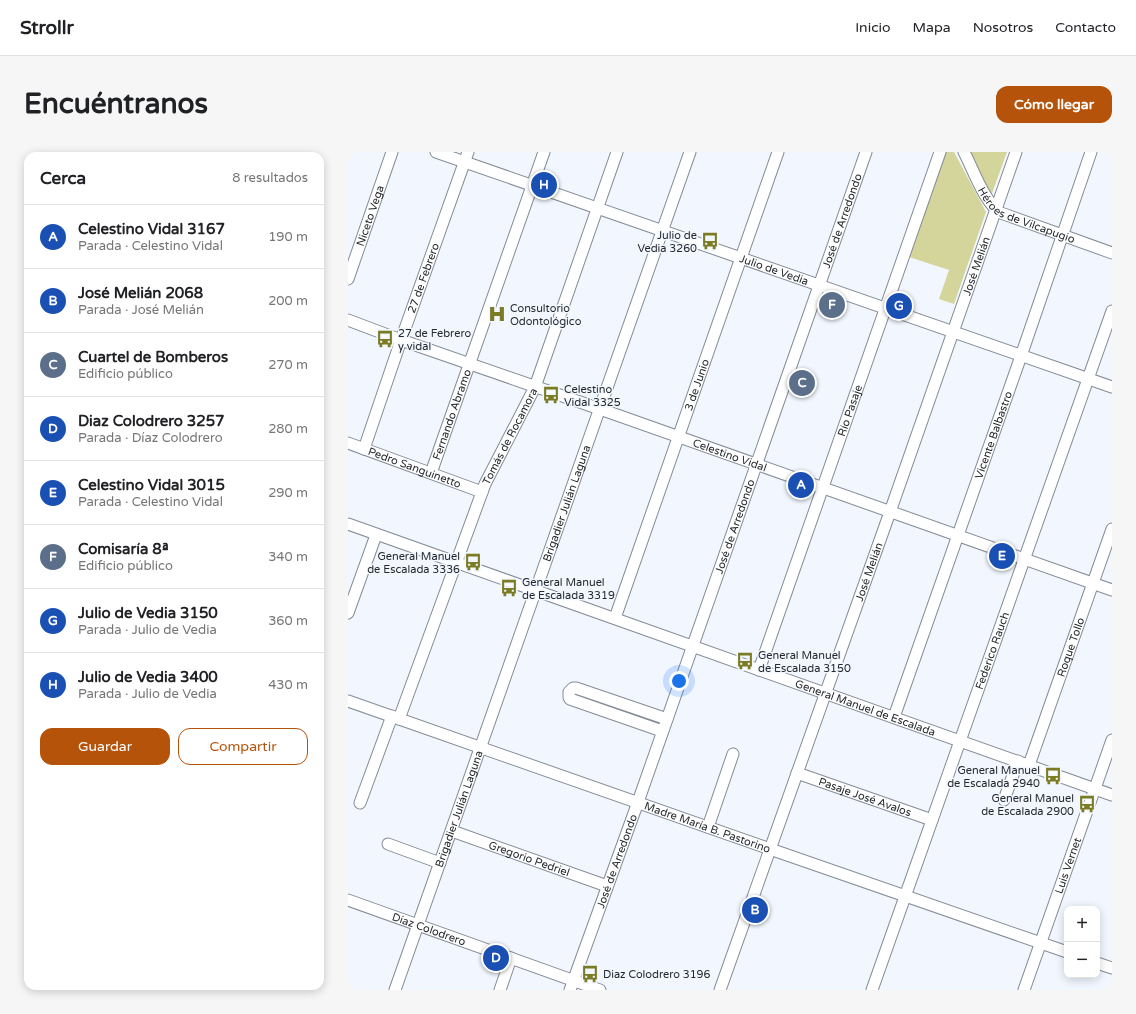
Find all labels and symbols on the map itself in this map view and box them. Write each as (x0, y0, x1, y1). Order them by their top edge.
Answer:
pin: H (531, 170, 557, 200)
street label: José de Arredondo (820, 172, 865, 270)
street label: Niceto Vega (354, 184, 387, 248)
street label: Héroes de Vilcapugio (975, 185, 1077, 246)
place label: Julio de Vedia 3260 (637, 229, 697, 255)
bus stop icon: Julio de Vedia 3260 (700, 231, 720, 251)
street label: José Melián (960, 235, 993, 297)
street label: 27 de Febrero (405, 241, 442, 315)
street label: Julio de Vedia (738, 252, 810, 288)
pin: F (819, 290, 845, 320)
pin: G (886, 291, 912, 321)
place label: Consultorio Odontológico (510, 302, 582, 328)
hospital icon: Consultorio Odontológico (487, 304, 507, 324)
place label: 27 de Febrero y vidal (398, 327, 471, 353)
bus stop icon: 27 de Febrero y vidal (375, 329, 395, 349)
street label: 3 de Junio (682, 357, 712, 413)
street label: Fernando Abramo (430, 367, 474, 462)
pin: C (789, 368, 815, 398)
place label: Celestino Vidal 3325 (564, 383, 621, 409)
street label: Río Pasaje (835, 383, 865, 438)
bus stop icon: Celestino Vidal 3325 (541, 385, 561, 405)
street label: Tomás de Rocamora (480, 386, 540, 487)
street label: Vicente Balbastro (972, 389, 1015, 481)
street label: Celestino Vidal (691, 436, 768, 474)
street label: Brigadier Julián Laguna (540, 443, 593, 564)
street label: Pedro Sanguinetto (366, 445, 463, 491)
pin: A (788, 470, 814, 500)
street label: José de Arredondo (713, 477, 758, 575)
street label: José Melián (853, 541, 886, 603)
pin: E (989, 541, 1015, 571)
place label: General Manuel de Escalada 3336 (367, 550, 460, 576)
bus stop icon: General Manuel de Escalada 3336 (463, 552, 483, 572)
place label: General Manuel de Escalada 3319 (522, 576, 615, 602)
bus stop icon: General Manuel de Escalada 3319 (499, 578, 519, 598)
street label: Federico Rauch (973, 610, 1012, 691)
street label: Roque Tollo (1054, 615, 1087, 679)
place label: General Manuel de Escalada 3150 (758, 649, 851, 675)
bus stop icon: General Manuel de Escalada 3150 (735, 651, 755, 671)
your location (669, 671, 689, 691)
street label: General Manuel de Escalada (793, 677, 937, 739)
street label: Brigadier Julián Laguna (433, 749, 486, 869)
place label: General Manuel de Escalada 2940 (947, 764, 1040, 790)
bus stop icon: General Manuel de Escalada 2940 (1043, 766, 1063, 786)
street label: Pasaje José Avalos (817, 775, 913, 819)
place label: General Manuel de Escalada 2900 (981, 792, 1074, 818)
bus stop icon: General Manuel de Escalada 2900 (1077, 794, 1097, 814)
street label: Madre María B. Pastorino (643, 799, 772, 856)
street label: José de Arredondo (594, 812, 640, 910)
street label: Luis Vernet (1052, 836, 1084, 895)
street label: Gregorio Pedriel (487, 839, 571, 879)
pin: B (742, 895, 768, 925)
street label: Díaz Colodrero (390, 910, 468, 949)
pin: D (483, 943, 509, 973)
bus stop icon: Diaz Colodrero 3196 (580, 964, 600, 984)
place label: Diaz Colodrero 3196 (603, 968, 711, 981)

